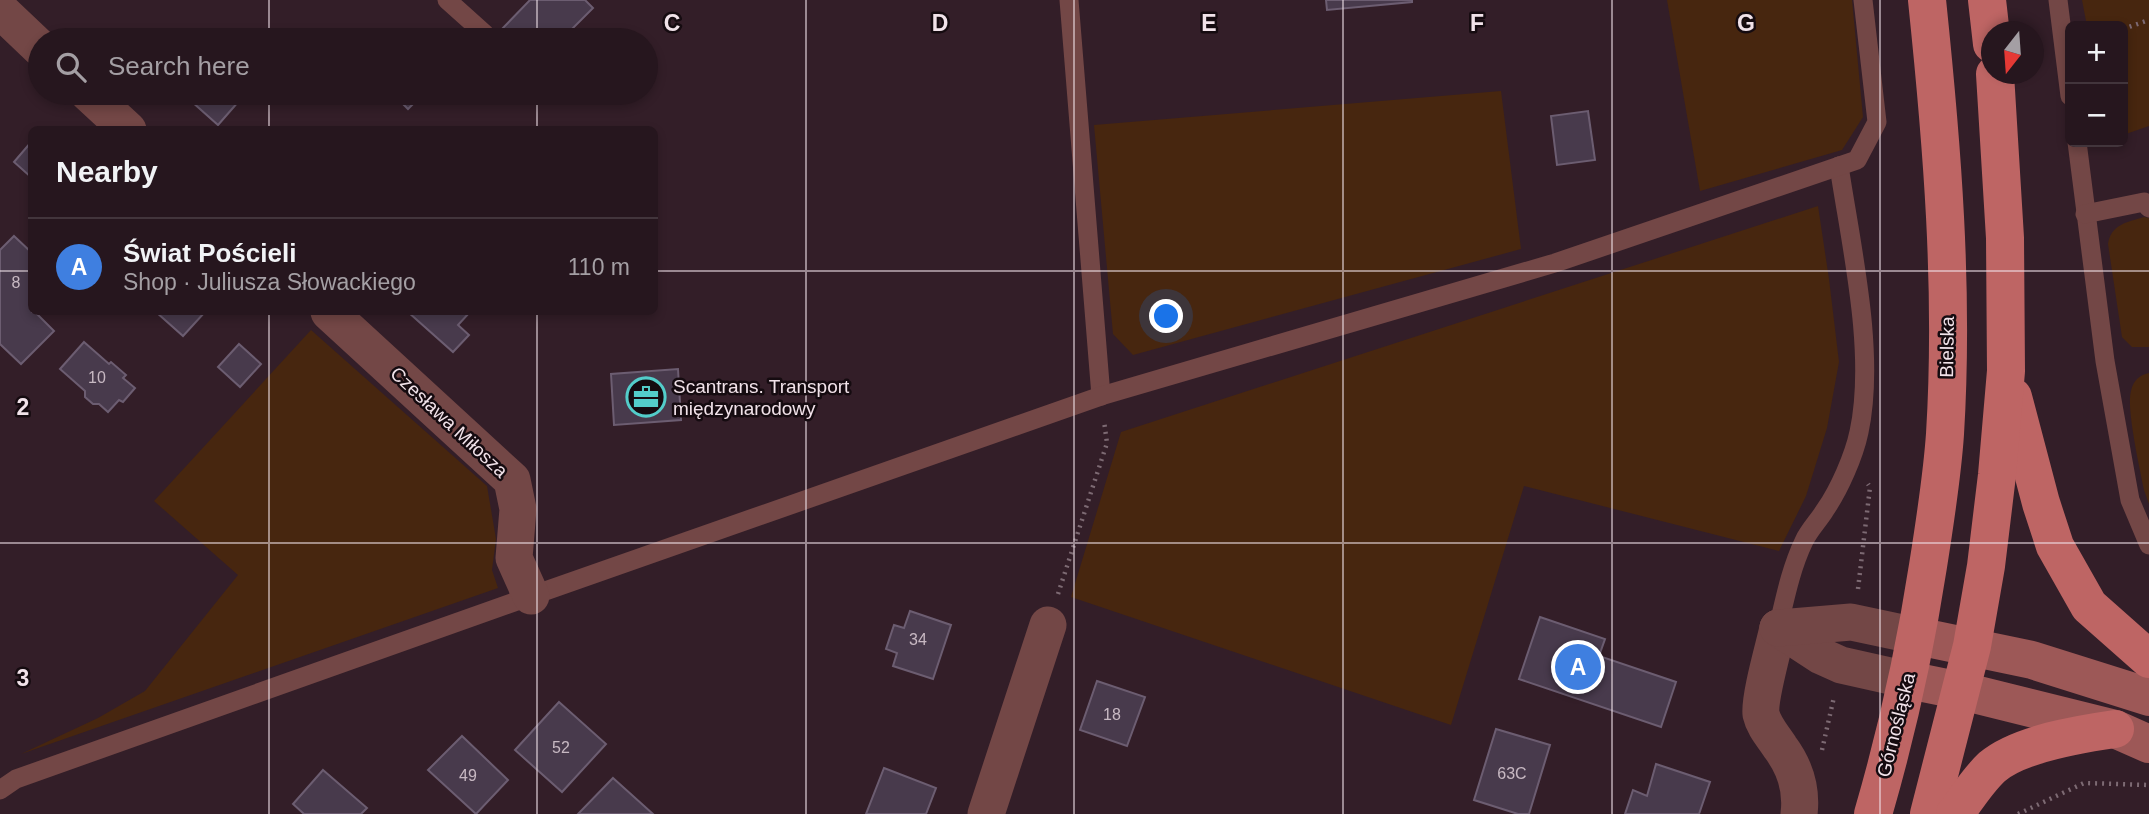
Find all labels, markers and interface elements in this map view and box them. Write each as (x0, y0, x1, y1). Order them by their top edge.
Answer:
text: C (664, 10, 680, 36)
text: D (932, 10, 948, 36)
text: E (1201, 10, 1217, 36)
text: F (1470, 10, 1484, 36)
text: G (1737, 10, 1755, 36)
north arrow (1981, 21, 2044, 84)
map controls (2065, 21, 2128, 147)
button: + (2065, 21, 2128, 84)
search box (28, 28, 658, 105)
icon: search (52, 48, 90, 86)
text: Search here (108, 51, 250, 81)
button: − (2065, 84, 2128, 147)
text: Nearby (56, 155, 158, 188)
text: Świat Pościeli (123, 238, 296, 268)
text: A (71, 254, 87, 280)
text: 110 m (568, 254, 630, 280)
text: Shop · Juliusza Słowackiego (123, 269, 416, 295)
house number: 8 (12, 274, 21, 291)
your location (1149, 299, 1183, 333)
street label: Bielska (1936, 316, 1958, 378)
street label: Czesława Miłosza (386, 362, 512, 482)
house number: 10 (88, 369, 106, 386)
office icon: Scantrans. Transport międzynarodowy (625, 376, 667, 418)
place label: Scantrans. Transport międzynarodowy (673, 376, 850, 419)
text: 2 (17, 394, 29, 420)
house number: 34 (909, 631, 927, 648)
pin: A (1555, 641, 1601, 693)
text: 3 (17, 665, 29, 691)
street label: Górnośląska (1873, 670, 1919, 779)
house number: 18 (1103, 706, 1121, 723)
house number: 52 (552, 739, 570, 756)
house number: 63C (1497, 765, 1527, 782)
house number: 49 (459, 767, 477, 784)

